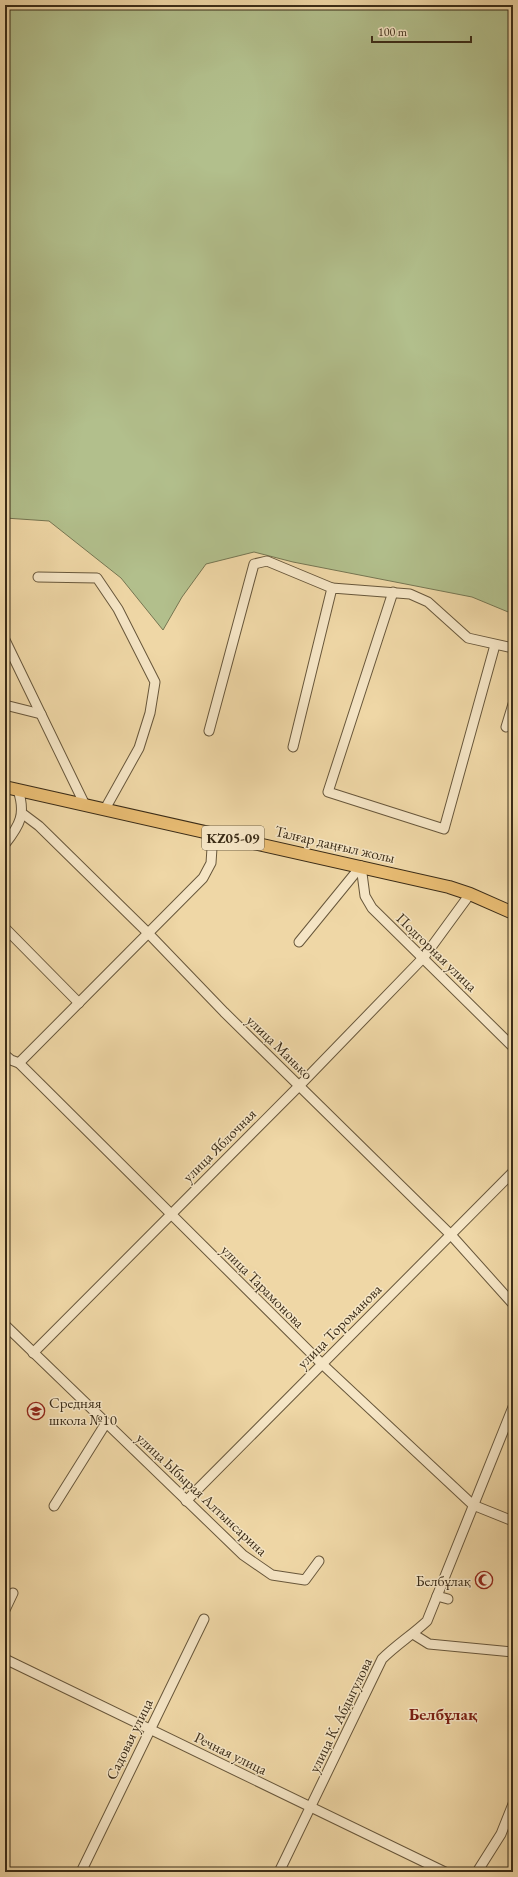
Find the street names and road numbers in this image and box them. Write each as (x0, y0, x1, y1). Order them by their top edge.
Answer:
street label: Талғар даңғыл жолы (273, 821, 397, 867)
road number: KZ05-09 (202, 826, 264, 850)
street label: Подгорная улица (393, 909, 481, 995)
street label: улица Манько (243, 1011, 317, 1083)
street label: улица Яблочная (178, 1104, 260, 1186)
street label: улица Тарамонова (217, 1240, 309, 1332)
street label: улица Тороманова (293, 1280, 385, 1372)
street label: улица Ыбырая Алтынсарина (132, 1428, 272, 1560)
street label: улица К. Абдыгулова (304, 1654, 376, 1776)
street label: Садовая улица (101, 1695, 157, 1783)
street label: Речная улица (191, 1727, 271, 1779)

